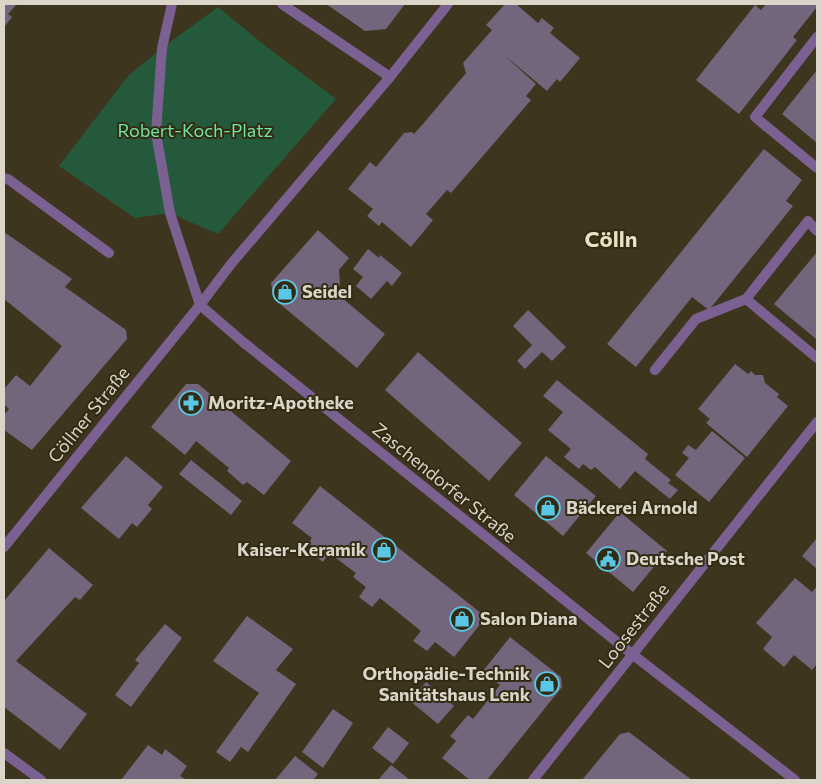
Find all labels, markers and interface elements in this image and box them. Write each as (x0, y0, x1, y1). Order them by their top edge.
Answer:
park label: Robert-Koch-Platz (117, 119, 273, 141)
district label: Cölln (585, 225, 637, 252)
shop icon: Seidel (272, 279, 298, 305)
place label: Seidel (302, 280, 352, 302)
street label: Cöllner Straße (43, 362, 134, 467)
pharmacy icon: Moritz-Apotheke (178, 390, 204, 416)
place label: Moritz-Apotheke (208, 391, 354, 413)
street label: Zaschendorfer Straße (368, 418, 521, 547)
shop icon: Bäckerei Arnold (535, 495, 561, 521)
place label: Bäckerei Arnold (566, 496, 697, 518)
shop icon: Kaiser-Keramik (371, 537, 397, 563)
place label: Kaiser-Keramik (237, 538, 367, 560)
public building icon: Deutsche Post (595, 546, 621, 572)
place label: Deutsche Post (626, 547, 745, 569)
street label: Loosestraße (593, 579, 673, 672)
shop icon: Salon Diana (449, 606, 475, 632)
place label: Salon Diana (480, 607, 577, 629)
place label: Orthopädie-Technik Sanitätshaus Lenk (362, 662, 531, 705)
shop icon: Orthopädie-Technik Sanitätshaus Lenk (534, 671, 560, 697)

